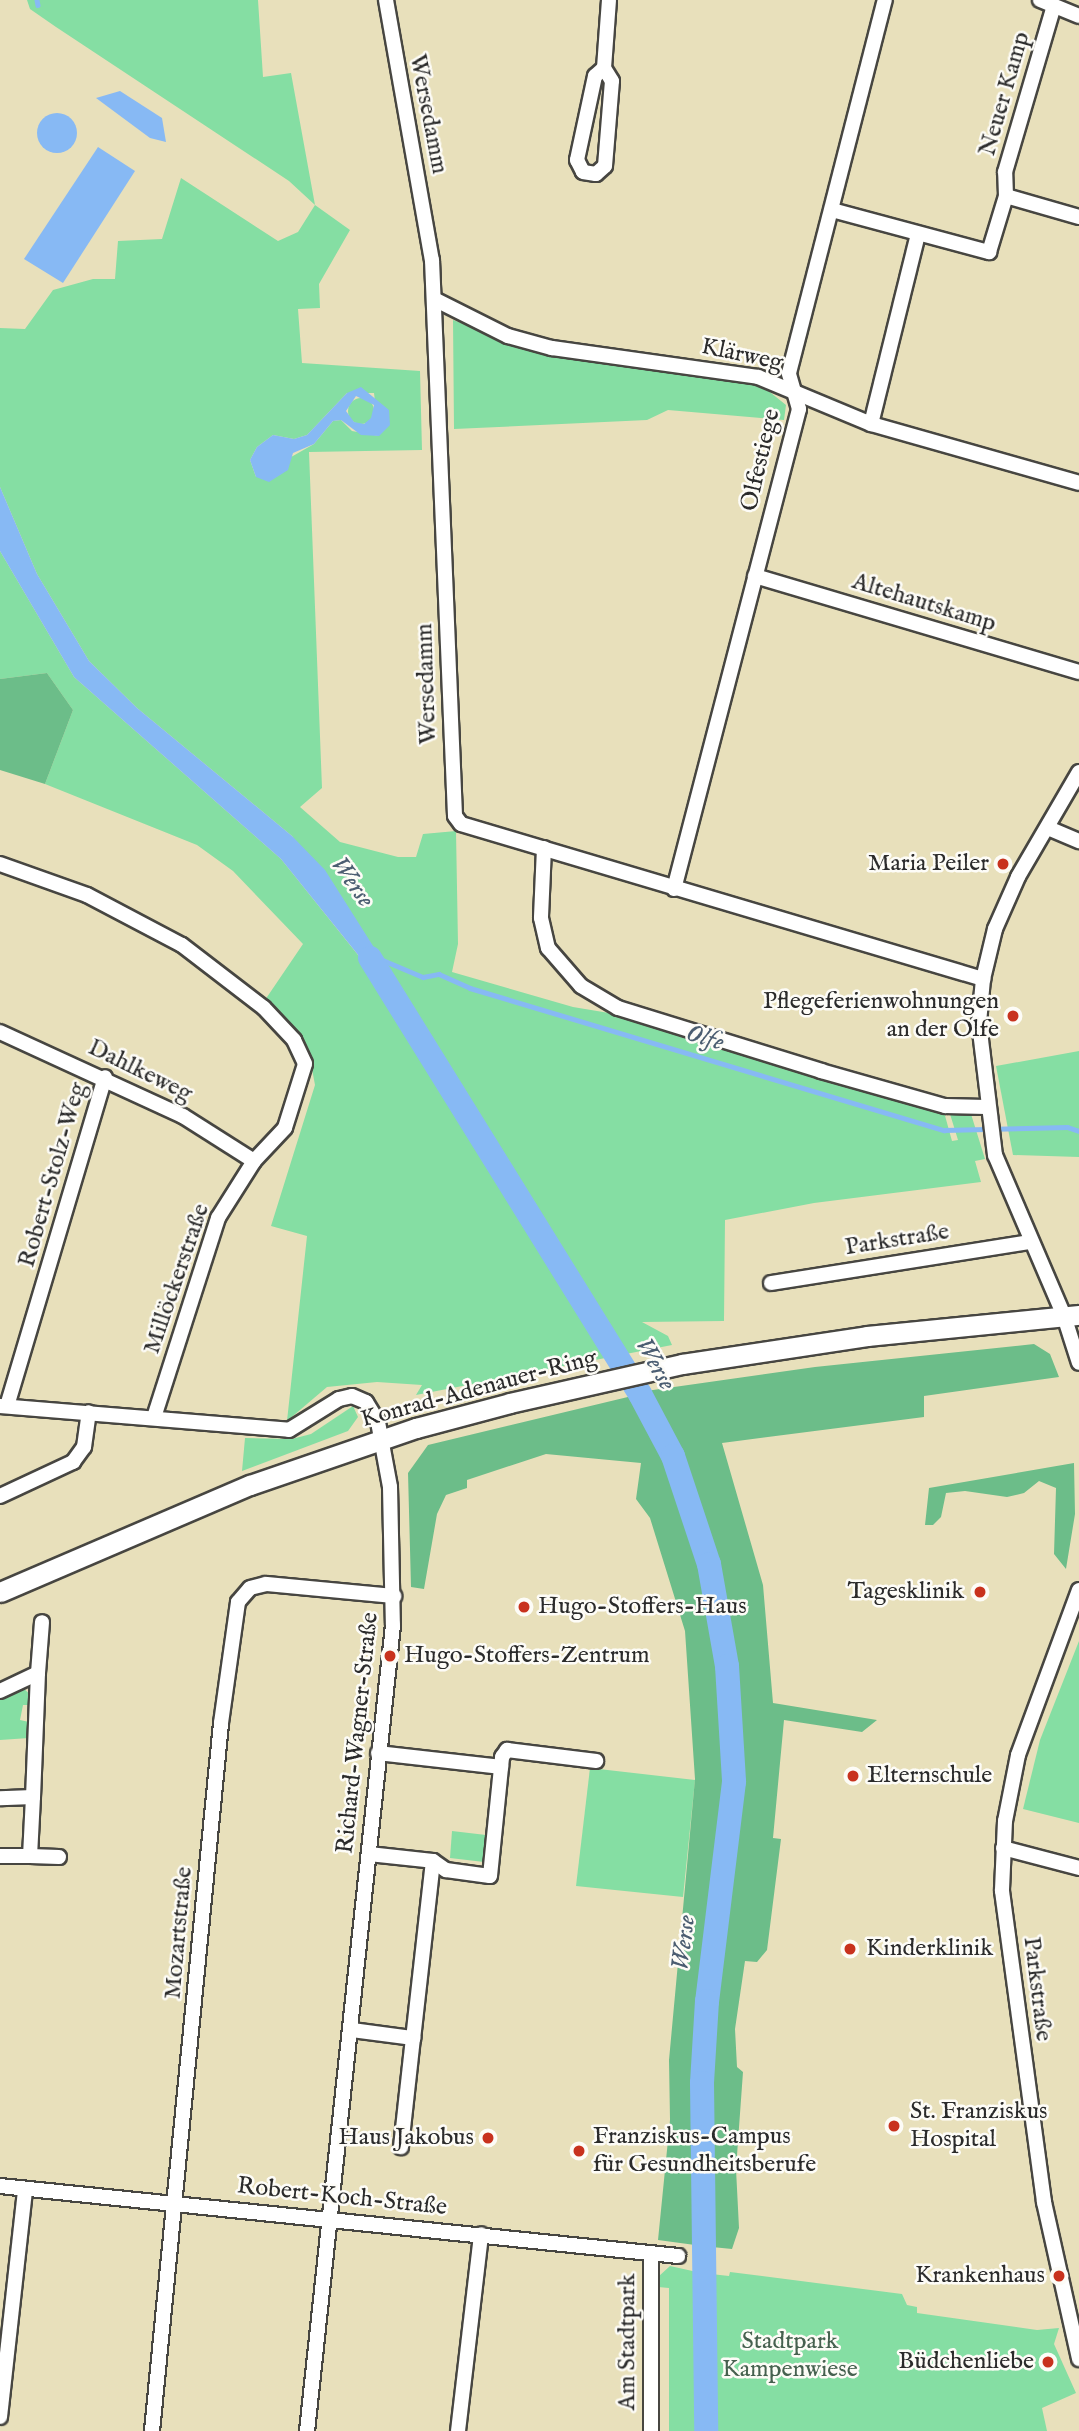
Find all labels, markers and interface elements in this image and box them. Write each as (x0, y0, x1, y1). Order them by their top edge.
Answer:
street label: Neuer Kamp (974, 29, 1036, 159)
street label: Wersedamm (402, 52, 454, 176)
street label: Klärweg (698, 332, 786, 378)
street label: Olfestiege (735, 406, 787, 514)
street label: Altehautskamp (849, 567, 999, 639)
street label: Wersedamm (410, 623, 444, 745)
water label: Werse (323, 850, 381, 914)
place label: Maria Peiler (868, 850, 989, 878)
marker: Maria Peiler (995, 856, 1011, 872)
place label: Pflegeferienwohnungen an der Olfe (763, 988, 999, 1044)
marker: Pflegeferienwohnungen an der Olfe (1005, 1008, 1021, 1024)
water label: Olfe (682, 1018, 728, 1058)
street label: Dahlkeweg (83, 1033, 197, 1109)
street label: Robert-Stolz-Weg (13, 1079, 93, 1271)
street label: Millöckerstraße (138, 1200, 216, 1358)
street label: Parkstraße (843, 1218, 951, 1262)
water label: Werse (628, 1332, 682, 1396)
street label: Konrad-Adenauer-Ring (358, 1344, 600, 1434)
place label: Tagesklinik (848, 1578, 964, 1606)
marker: Tagesklinik (970, 1582, 990, 1602)
place label: Hugo-Stoffers-Haus (538, 1593, 747, 1621)
marker: Hugo-Stoffers-Haus (516, 1599, 532, 1615)
street label: Richard-Wagner-Straße (331, 1611, 385, 1855)
place label: Hugo-Stoffers-Zentrum (404, 1642, 649, 1670)
marker: Hugo-Stoffers-Zentrum (382, 1648, 398, 1664)
place label: Elternschule (867, 1762, 992, 1790)
marker: Elternschule (845, 1768, 861, 1784)
street label: Mozartstraße (159, 1865, 199, 2001)
water label: Werse (665, 1913, 703, 1973)
place label: Kinderklinik (866, 1935, 993, 1963)
street label: Parkstraße (1016, 1935, 1058, 2043)
marker: Kinderklinik (840, 1939, 860, 1959)
place label: St. Franziskus Hospital (910, 2098, 1048, 2154)
marker: St. Franziskus Hospital (884, 2116, 904, 2136)
place label: Franziskus-Campus für Gesundheitsberufe (593, 2123, 816, 2179)
place label: Haus Jakobus (338, 2124, 474, 2152)
marker: Haus Jakobus (480, 2130, 496, 2146)
marker: Franziskus-Campus für Gesundheitsberufe (571, 2143, 587, 2159)
street label: Robert-Koch-Straße (236, 2172, 448, 2222)
place label: Krankenhaus (915, 2262, 1045, 2290)
marker: Krankenhaus (1051, 2268, 1067, 2284)
street label: Am Stadtpark (614, 2274, 642, 2410)
park label: Stadtpark Kampenwiese (722, 2328, 858, 2384)
place label: Büdchenliebe (898, 2348, 1034, 2376)
marker: Büdchenliebe (1040, 2354, 1056, 2370)

